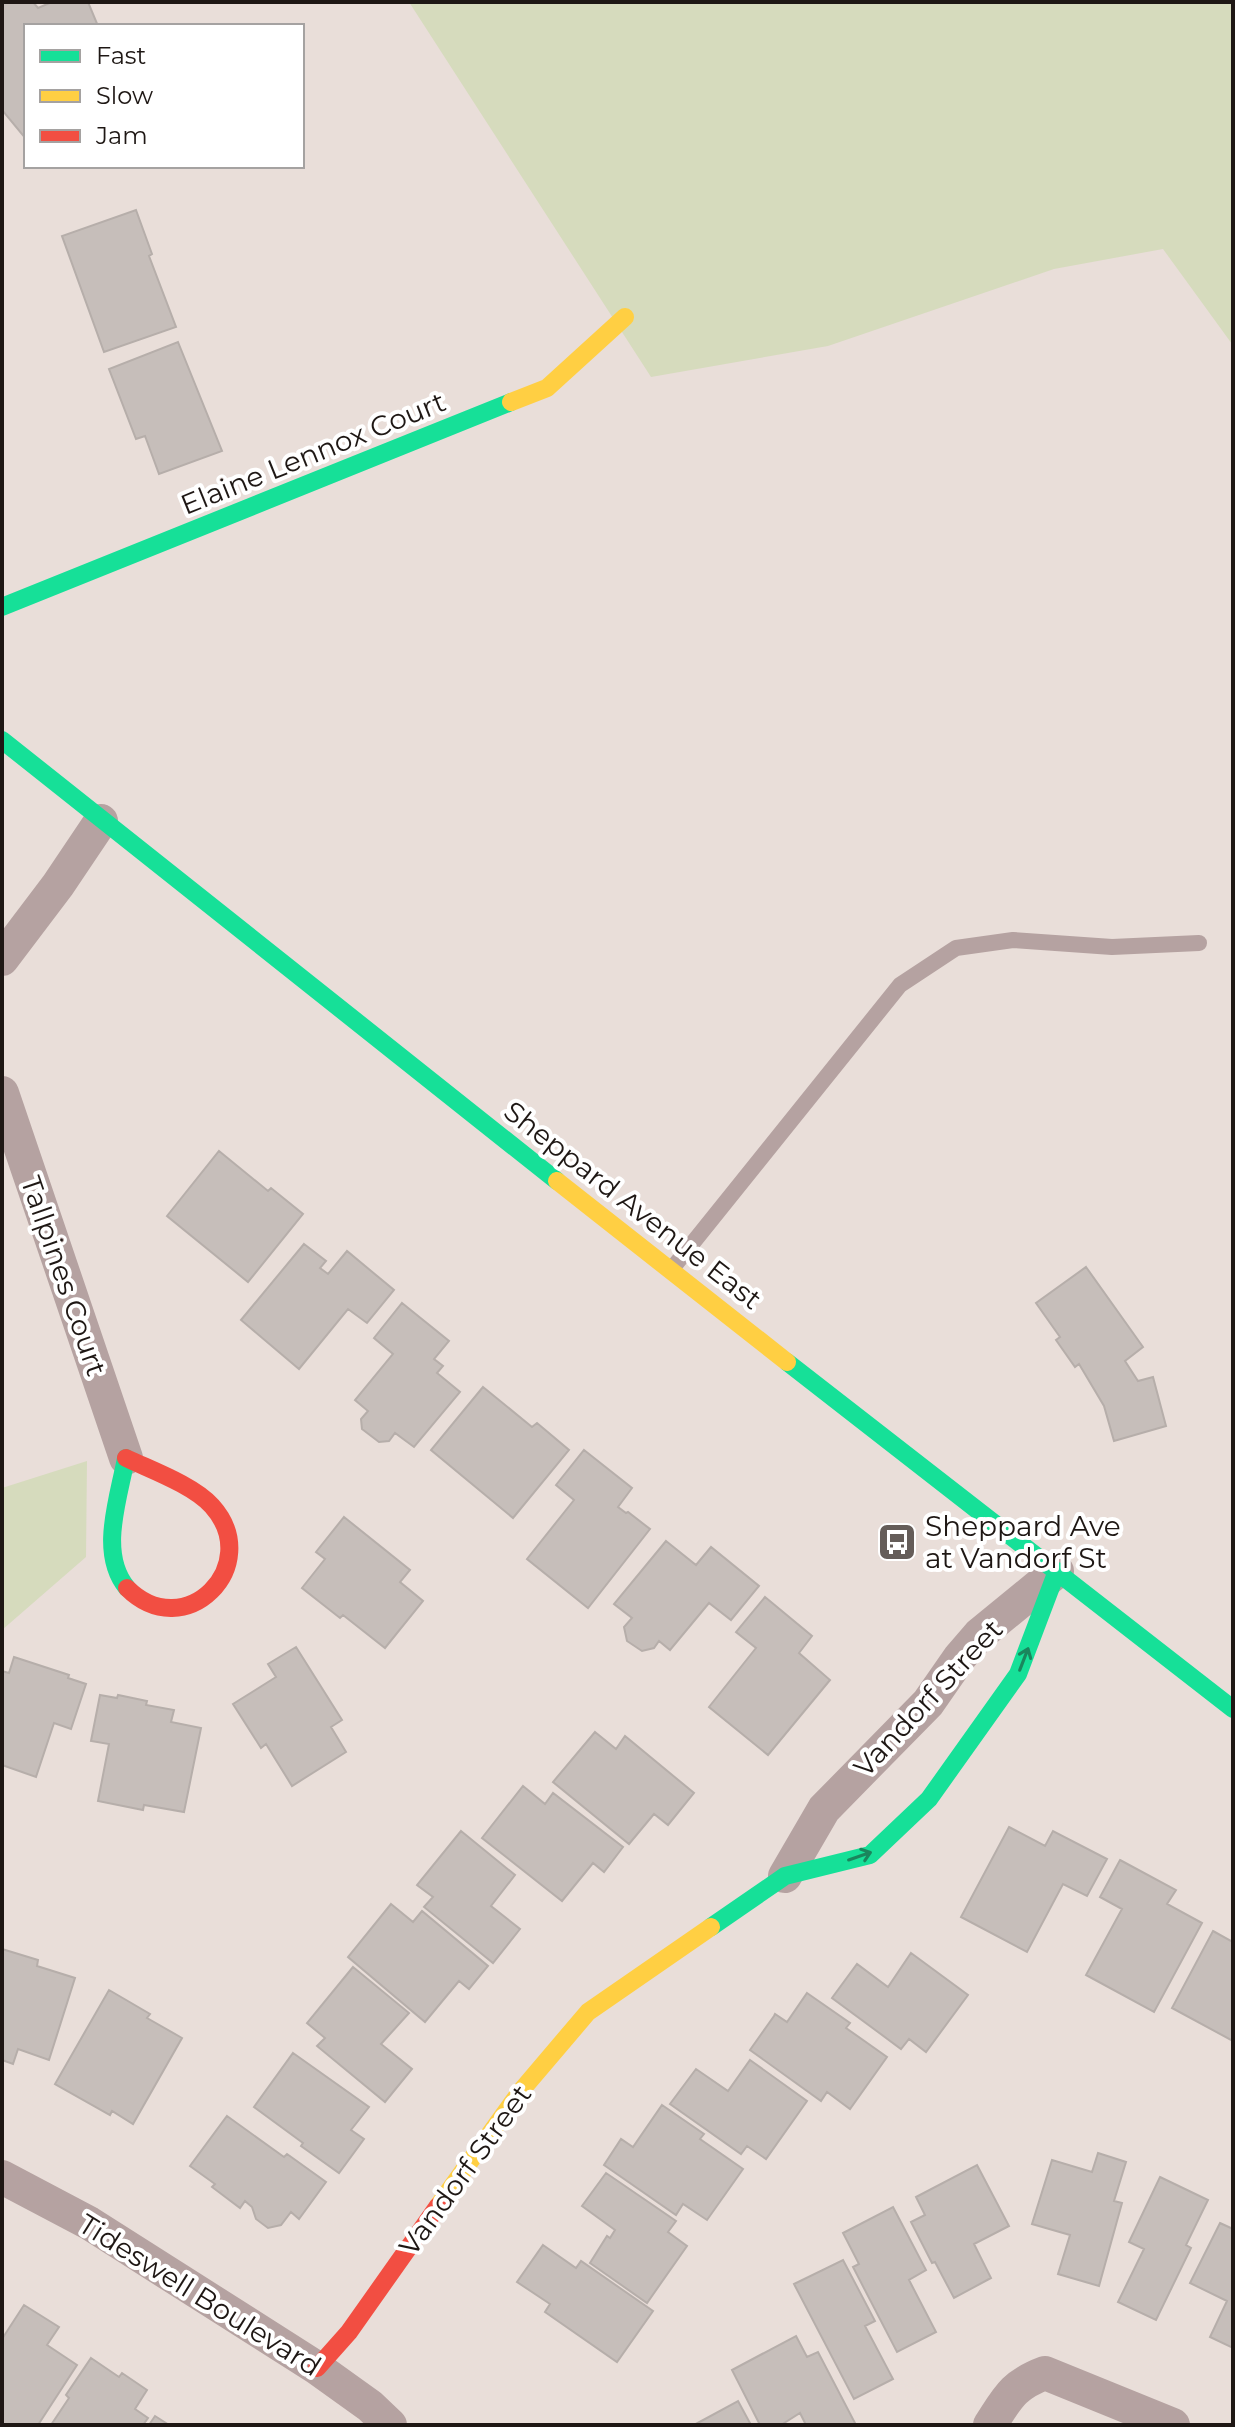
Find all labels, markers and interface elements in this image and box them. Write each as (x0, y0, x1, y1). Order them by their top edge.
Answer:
legend (24, 24, 304, 168)
text: Fast (96, 41, 147, 70)
text: Slow (96, 81, 153, 110)
text: Jam (95, 121, 148, 150)
street label: Elaine Lennox Court (176, 384, 450, 522)
street label: Sheppard Avenue East (497, 1094, 769, 1316)
street label: Tallpines Court (14, 1172, 114, 1380)
place label: Sheppard Ave at Vandorf St (925, 1509, 1121, 1575)
bus stop icon: Sheppard Ave at Vandorf St (876, 1521, 918, 1563)
street label: Vandorf Street (846, 1612, 1010, 1784)
one-way arrow (1018, 1647, 1032, 1672)
one-way arrow (847, 1847, 872, 1862)
street label: Vandorf Street (392, 2078, 538, 2262)
street label: Tideswell Boulevard (73, 2207, 327, 2383)

